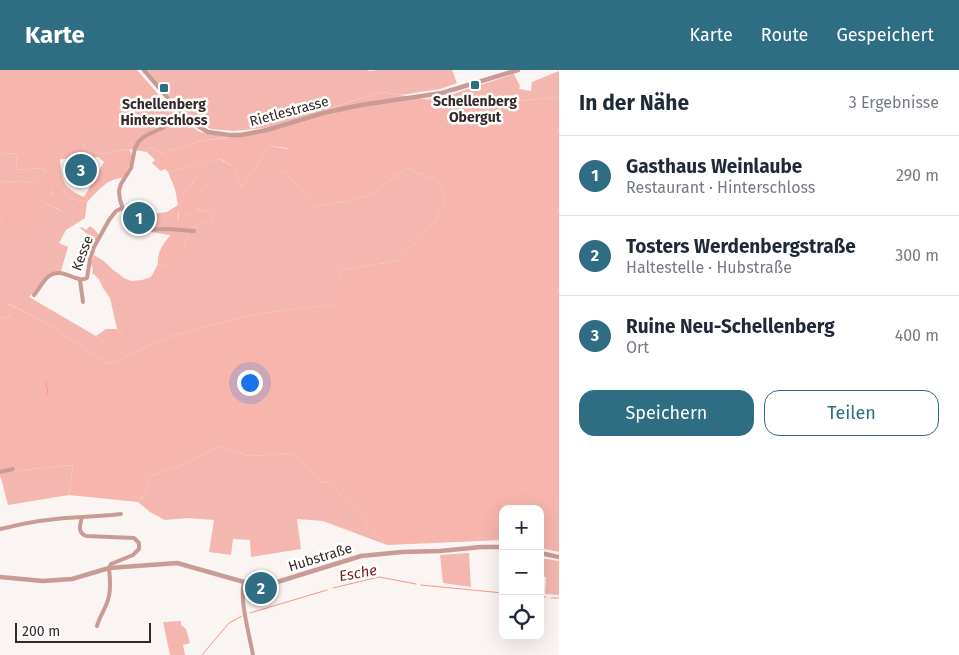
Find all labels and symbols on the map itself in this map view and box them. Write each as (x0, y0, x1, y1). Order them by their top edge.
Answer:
marker: Schellenberg Obergut (469, 79, 481, 91)
marker: Schellenberg Hinterschloss (158, 82, 170, 94)
street label: Rietlestrasse (248, 93, 331, 130)
place label: Schellenberg Obergut (433, 93, 517, 126)
place label: Schellenberg Hinterschloss (121, 96, 208, 129)
pin: 3 (65, 151, 97, 189)
pin: 1 (123, 199, 155, 237)
street label: Kesse (68, 233, 97, 273)
your location (237, 370, 263, 396)
street label: Hubstraße (286, 540, 354, 575)
water label: Esche (338, 561, 379, 585)
pin: 2 (245, 569, 277, 607)
scale bar (15, 620, 151, 643)

